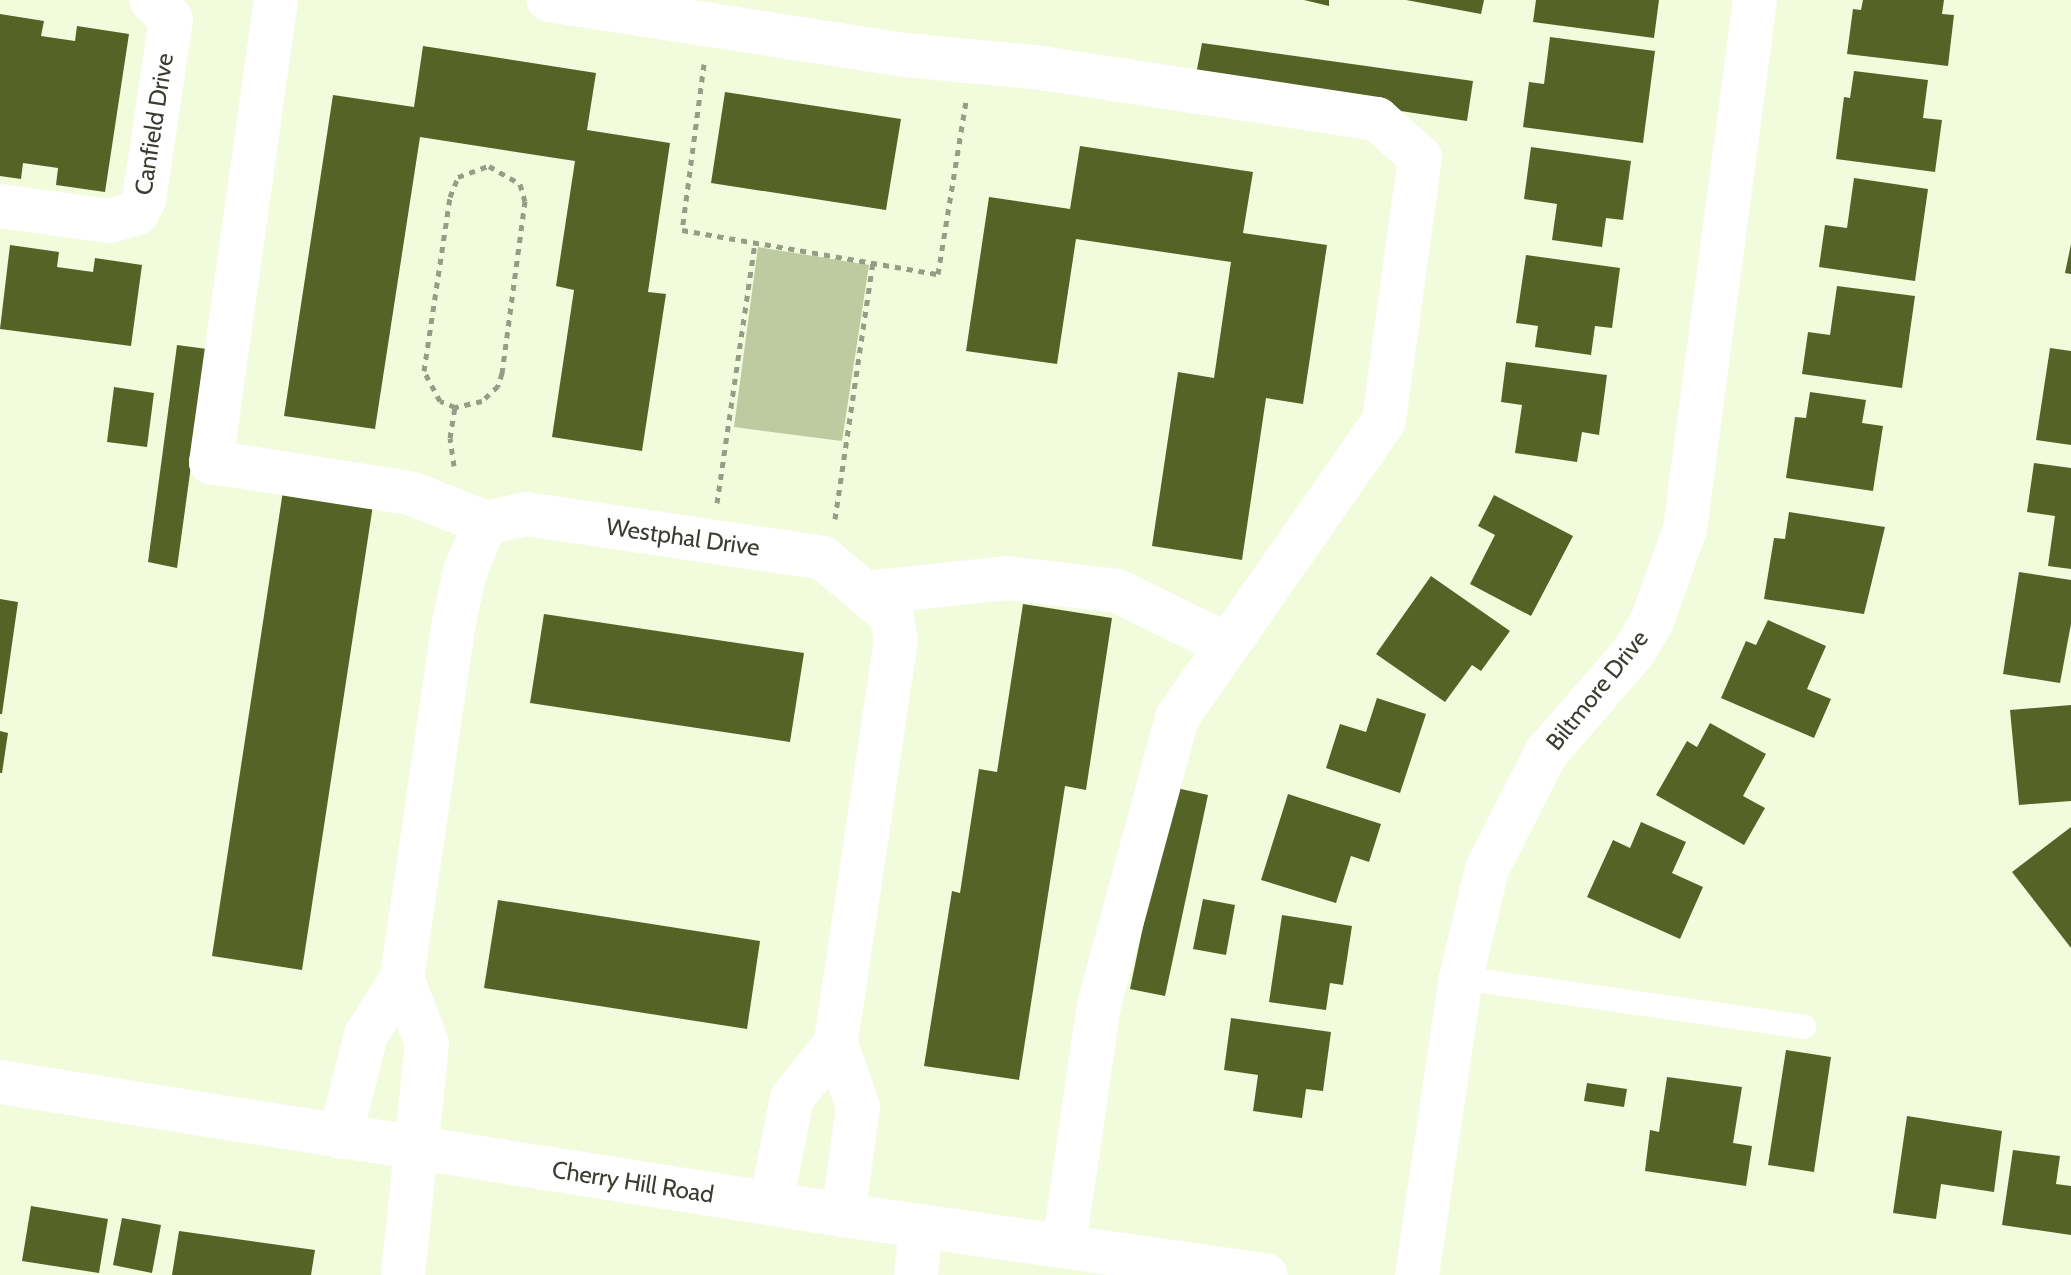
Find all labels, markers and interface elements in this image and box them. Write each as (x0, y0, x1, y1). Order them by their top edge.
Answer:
street label: Canfield Drive (129, 51, 179, 197)
street label: Westphal Drive (604, 512, 762, 562)
street label: Biltmore Drive (1540, 624, 1654, 756)
street label: Cherry Hill Road (550, 1155, 716, 1209)

